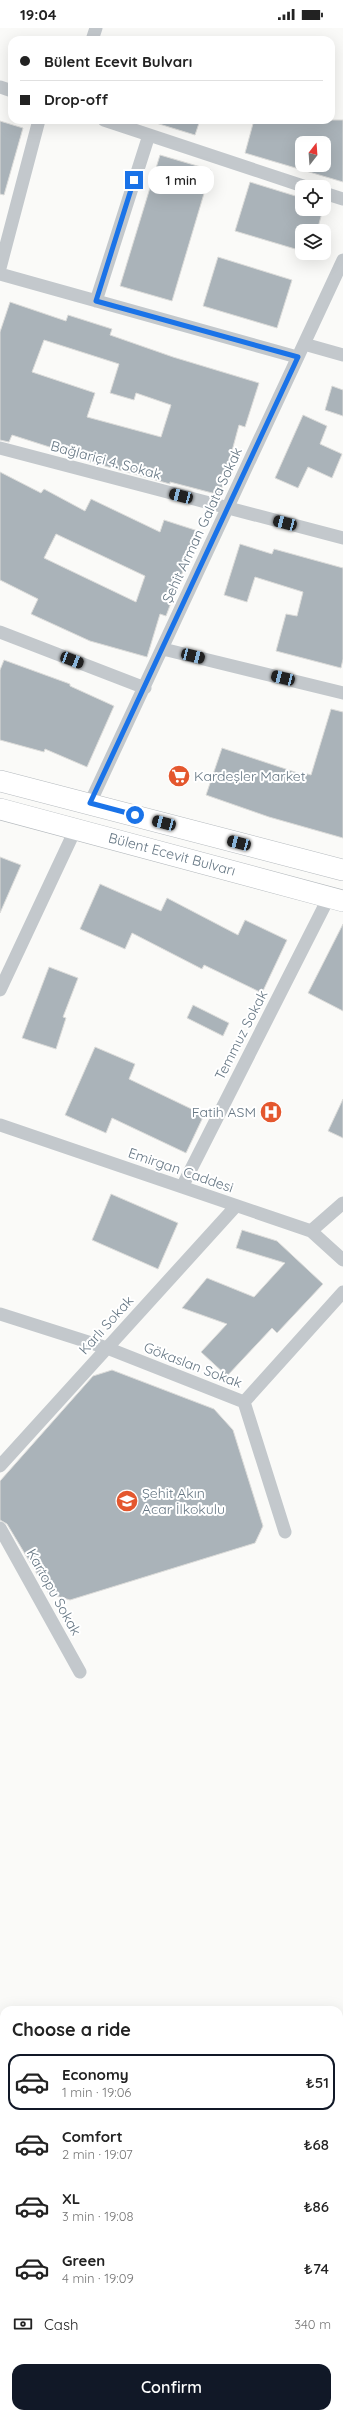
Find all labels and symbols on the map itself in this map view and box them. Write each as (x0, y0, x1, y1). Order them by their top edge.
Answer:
north arrow (295, 136, 331, 172)
callout: 1 min (148, 166, 214, 194)
route end (125, 171, 143, 189)
street label: Bağlariçi 4. Sokak (49, 437, 163, 483)
street label: Şehit Arman Galata Sokak (158, 444, 246, 606)
car (168, 487, 194, 505)
car (272, 514, 298, 532)
car (180, 647, 206, 665)
car (59, 650, 85, 670)
car (270, 669, 296, 687)
supermarket icon: Kardeşler Market (166, 763, 192, 789)
place label: Kardeşler Market (194, 767, 306, 785)
route start (126, 806, 144, 824)
car (151, 814, 177, 832)
street label: Bülent Ecevit Bulvarı (106, 828, 238, 880)
car (226, 834, 252, 852)
street label: Temmuz Sokak (211, 987, 271, 1083)
hospital icon: Fatih ASM (258, 1099, 284, 1125)
place label: Fatih ASM (192, 1103, 256, 1121)
street label: Emirgan Caddesi (126, 1144, 236, 1196)
street label: Karlı Sokak (75, 1292, 137, 1358)
street label: Gökaslan Sokak (141, 1338, 245, 1392)
place label: Şehit Akın Acar İlkokulu (142, 1484, 225, 1518)
school or university icon: Şehit Akın Acar İlkokulu (114, 1488, 140, 1514)
street label: Kartopu Sokak (23, 1545, 85, 1639)

